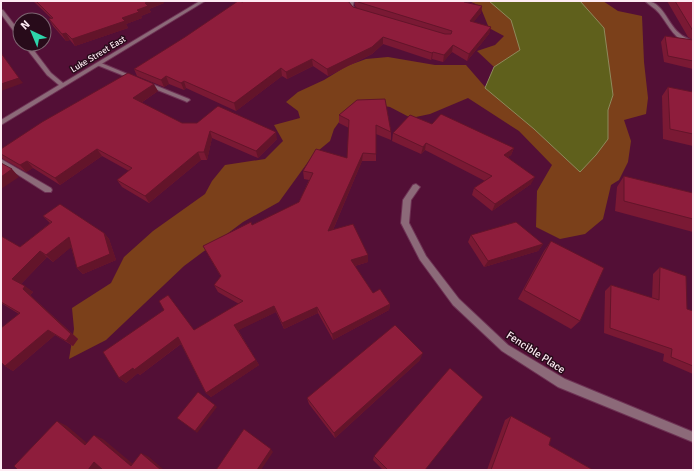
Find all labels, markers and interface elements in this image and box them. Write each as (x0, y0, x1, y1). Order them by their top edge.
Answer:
north arrow (12, 12, 52, 52)
text: N (18, 18, 33, 33)
street label: Luke Street East (69, 34, 128, 75)
street label: Fencible Place (504, 329, 568, 376)

